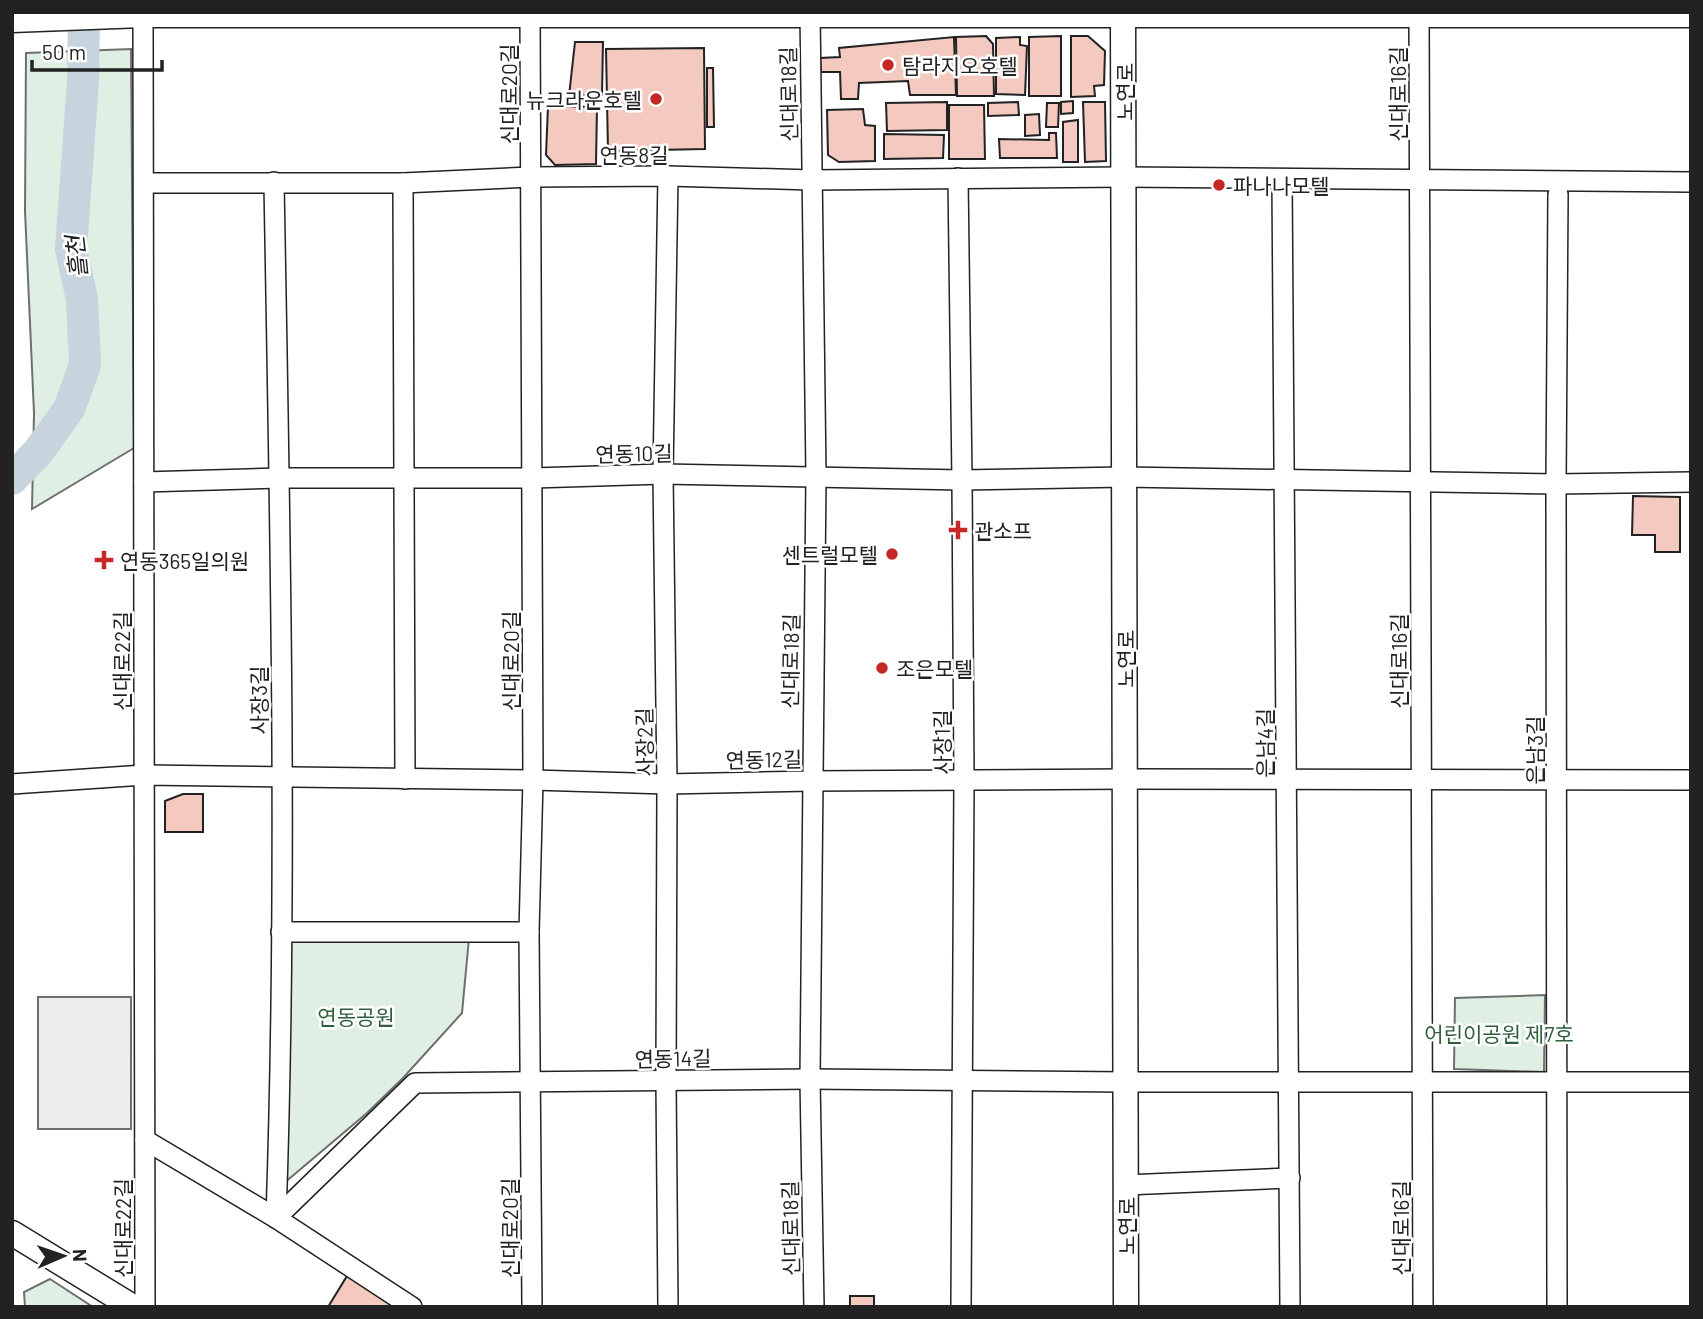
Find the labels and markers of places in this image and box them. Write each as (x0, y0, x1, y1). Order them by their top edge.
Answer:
place label: 탐라지오호텔 (902, 53, 1018, 78)
marker: 탐라지오호텔 (880, 57, 896, 73)
place label: 뉴크라운호텔 (526, 87, 642, 112)
marker: 뉴크라운호텔 (648, 91, 664, 107)
place label: 파나나모텔 (1233, 173, 1330, 198)
marker: 파나나모텔 (1211, 177, 1227, 193)
place label: 관소프 (974, 518, 1032, 543)
marker: 관소프 (948, 520, 968, 540)
place label: 센트럴모텔 (781, 542, 878, 567)
marker: 센트럴모텔 (884, 546, 900, 562)
place label: 연동365일의원 (120, 548, 249, 573)
marker: 연동365일의원 (94, 550, 114, 570)
place label: 조은모텔 (896, 656, 973, 681)
marker: 조은모텔 (874, 660, 890, 676)

